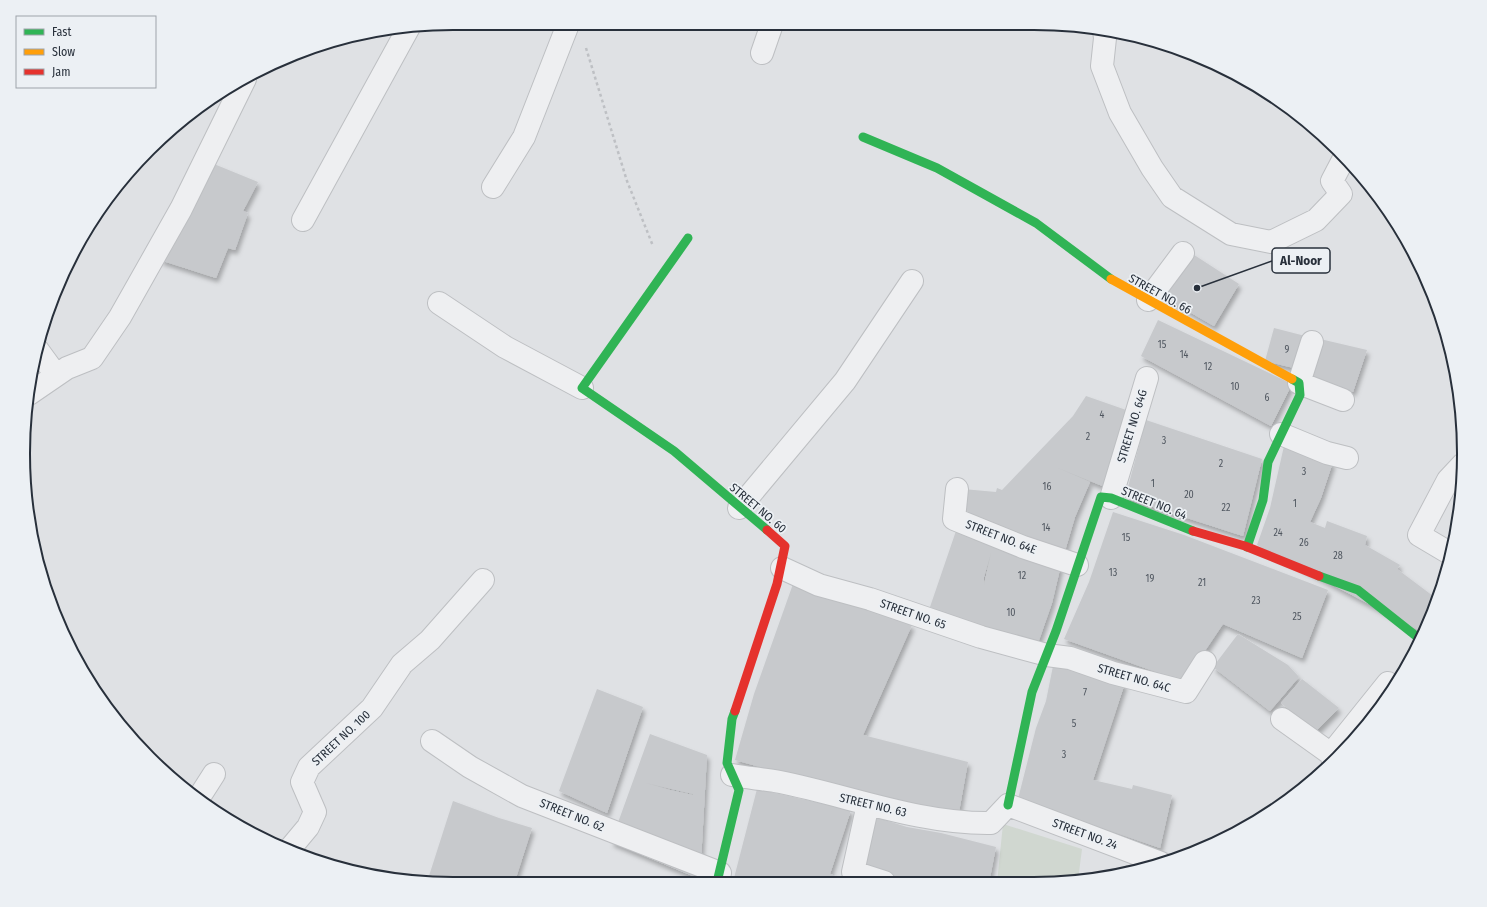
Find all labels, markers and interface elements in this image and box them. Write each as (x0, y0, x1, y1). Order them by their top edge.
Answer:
legend (16, 16, 156, 88)
text: Fast (52, 25, 71, 39)
text: Slow (52, 45, 75, 59)
text: Jam (52, 65, 70, 79)
callout: Al-Noor (1272, 248, 1330, 273)
text: Al-Noor (1279, 253, 1322, 268)
street label: STREET NO. 66 (1126, 271, 1194, 317)
house number: 15 (1158, 339, 1167, 351)
house number: 9 (1285, 344, 1290, 356)
house number: 14 (1180, 349, 1189, 361)
house number: 12 (1204, 361, 1213, 373)
house number: 10 (1230, 381, 1240, 393)
street label: STREET NO. 64G (1114, 387, 1150, 464)
house number: 6 (1265, 392, 1270, 404)
house number: 4 (1100, 409, 1105, 421)
house number: 2 (1086, 431, 1091, 443)
house number: 3 (1162, 435, 1167, 447)
house number: 2 (1219, 458, 1224, 470)
house number: 3 (1302, 466, 1307, 478)
house number: 1 (1151, 478, 1155, 490)
street label: STREET NO. 60 (727, 480, 789, 536)
house number: 16 (1043, 481, 1051, 493)
street label: STREET NO. 64 (1119, 484, 1189, 523)
house number: 20 (1184, 489, 1194, 501)
house number: 1 (1293, 498, 1297, 510)
house number: 22 (1222, 502, 1231, 514)
street label: STREET NO. 64E (964, 517, 1039, 557)
house number: 14 (1042, 522, 1051, 534)
house number: 24 (1273, 527, 1283, 539)
house number: 15 (1122, 532, 1131, 544)
house number: 26 (1299, 537, 1309, 549)
house number: 28 (1333, 550, 1343, 562)
house number: 13 (1109, 567, 1118, 579)
house number: 12 (1018, 570, 1027, 582)
house number: 19 (1146, 573, 1155, 585)
house number: 21 (1198, 577, 1206, 589)
house number: 23 (1252, 595, 1261, 607)
street label: STREET NO. 65 (878, 596, 948, 632)
house number: 10 (1006, 607, 1016, 619)
house number: 25 (1293, 611, 1302, 623)
street label: STREET NO. 64C (1096, 661, 1172, 695)
house number: 7 (1083, 687, 1087, 699)
street label: STREET NO. 100 (309, 707, 373, 769)
house number: 5 (1072, 718, 1077, 730)
house number: 3 (1062, 749, 1067, 761)
street label: STREET NO. 63 (838, 790, 908, 820)
street label: STREET NO. 62 (538, 796, 606, 834)
street label: STREET NO. 24 (1051, 816, 1120, 852)

